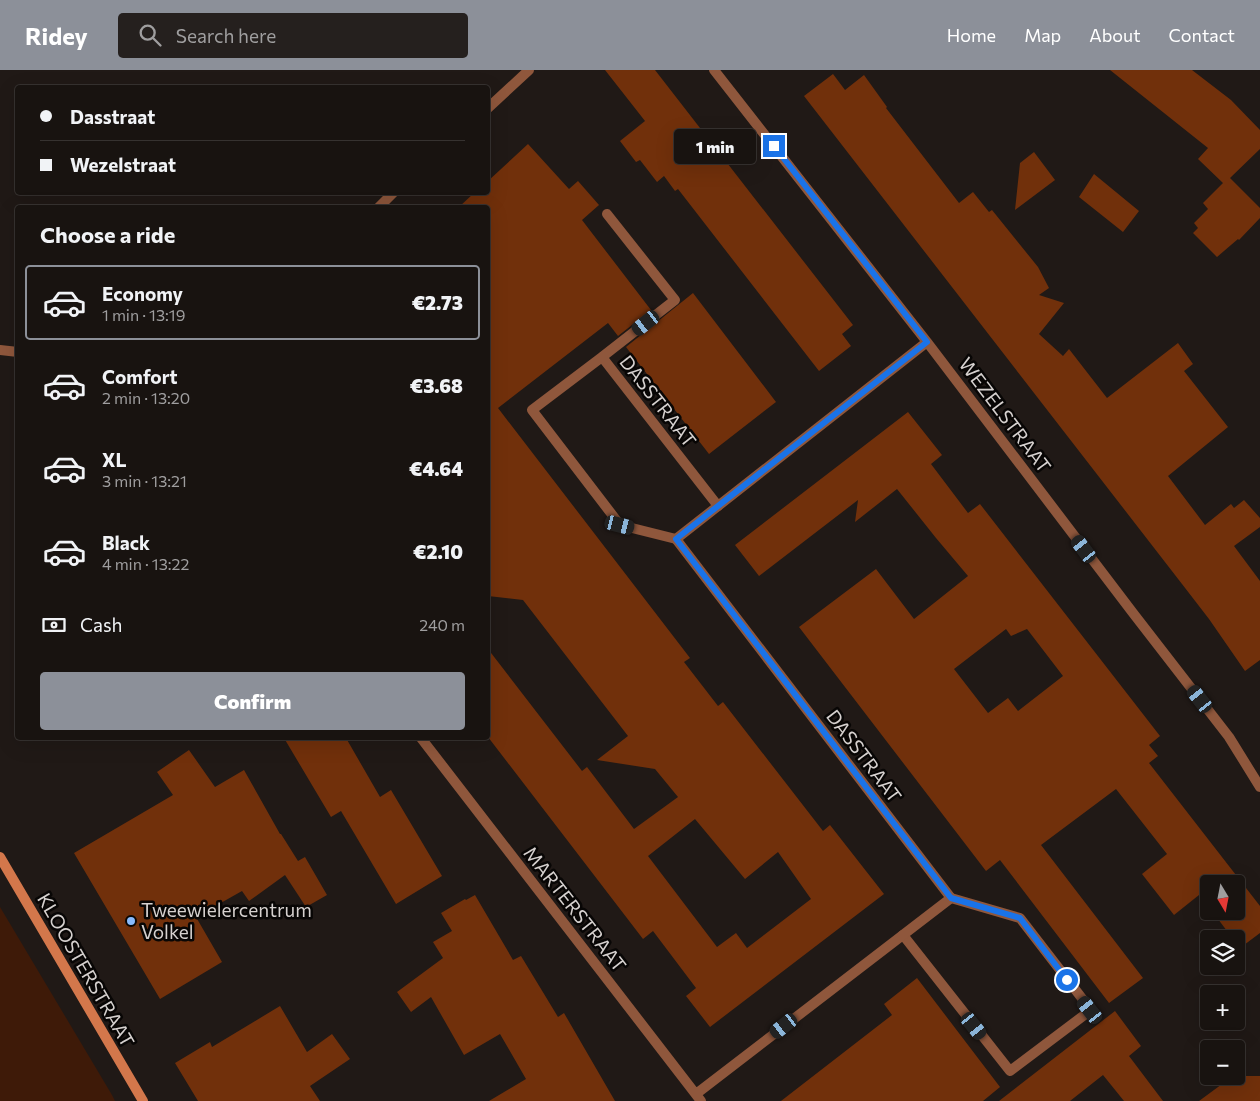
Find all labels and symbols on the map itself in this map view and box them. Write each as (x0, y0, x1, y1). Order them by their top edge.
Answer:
callout: 1 min (674, 128, 756, 164)
route end (763, 135, 785, 157)
car (629, 308, 662, 338)
street label: DASSTRAAT (615, 350, 701, 451)
street label: WEZELSTRAAT (955, 353, 1056, 477)
car (603, 514, 636, 536)
car (1068, 533, 1099, 565)
car (1184, 683, 1215, 715)
street label: DASSTRAAT (822, 705, 907, 807)
street label: MARTERSTRAAT (519, 842, 631, 976)
north arrow (1200, 875, 1245, 920)
street label: KLOOSTERSTRAAT (33, 889, 140, 1051)
place label: Tweewielercentrum Volkel (141, 898, 312, 943)
marker: Tweewielercentrum Volkel (125, 915, 137, 927)
route start (1056, 969, 1078, 991)
car (1074, 994, 1105, 1026)
car (958, 1010, 989, 1042)
car (767, 1011, 800, 1041)

